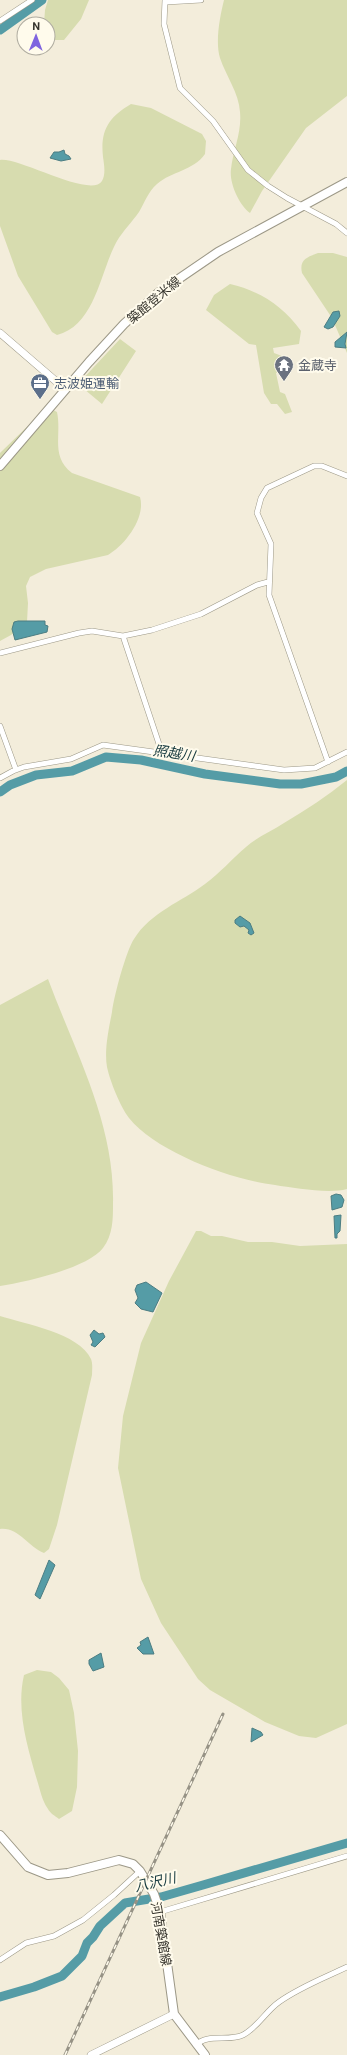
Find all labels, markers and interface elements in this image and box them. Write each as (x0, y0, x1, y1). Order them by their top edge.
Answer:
north arrow (16, 16, 56, 56)
text: N (32, 20, 40, 33)
street label: 築館登米線 (124, 273, 184, 327)
temple icon: 金蔵寺 (273, 354, 295, 382)
place label: 金蔵寺 (298, 358, 337, 373)
office icon: 志波姫運輸 (29, 372, 51, 400)
place label: 志波姫運輸 (54, 376, 119, 391)
water label: 照越川 (152, 742, 198, 764)
water label: 八沢川 (133, 1869, 179, 1895)
street label: 河南築館線 (148, 1901, 174, 1967)

